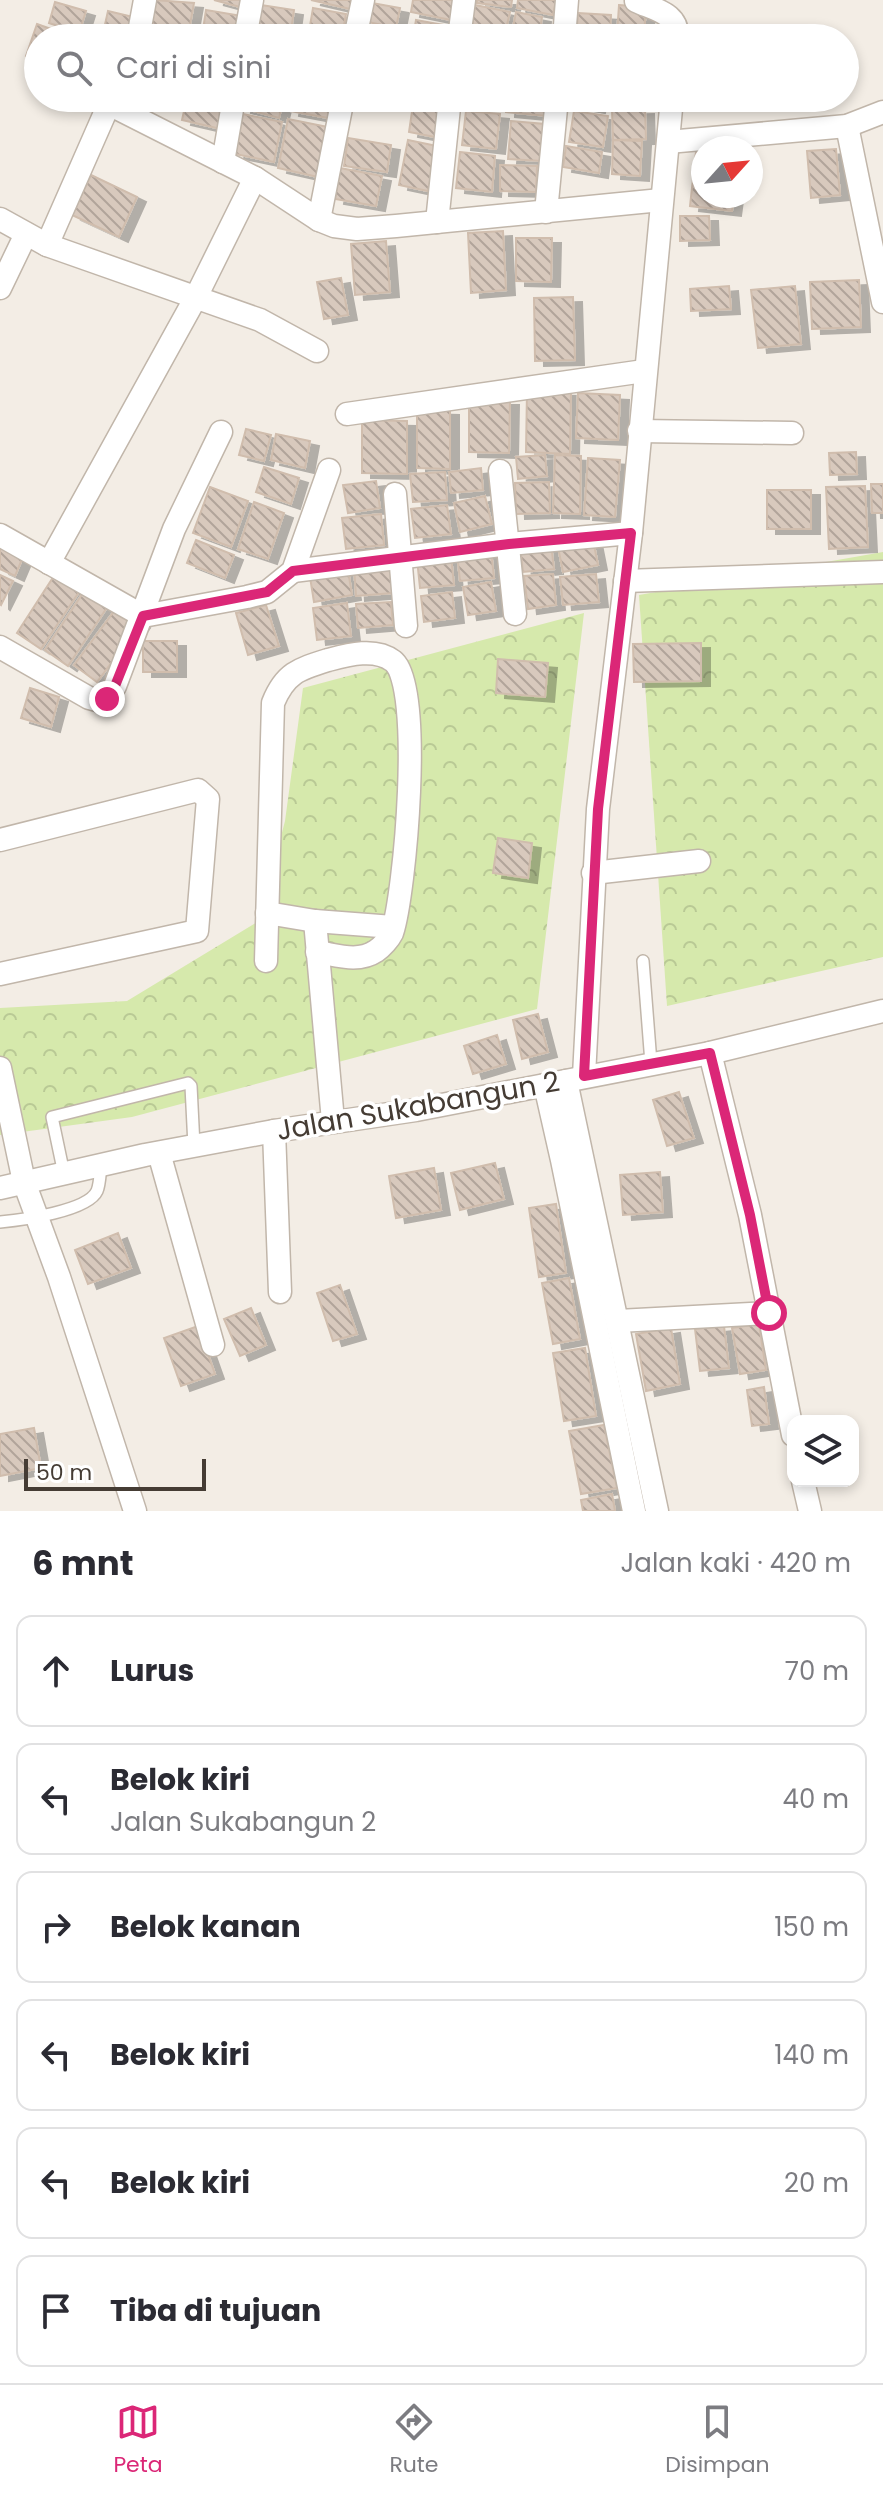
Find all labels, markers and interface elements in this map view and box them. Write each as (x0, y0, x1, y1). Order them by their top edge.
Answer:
search box (24, 24, 859, 112)
icon: search (52, 46, 96, 90)
text: Cari di sini (116, 46, 271, 89)
north arrow (691, 136, 763, 208)
route end (89, 681, 125, 717)
street label: Jalan Sukabangun 2 (273, 1062, 563, 1150)
route start (751, 1295, 787, 1331)
map controls (787, 1415, 859, 1487)
button: layers (787, 1415, 859, 1487)
scale bar (24, 1455, 206, 1491)
text: 50 m (36, 1457, 92, 1488)
text: 6 mnt (32, 1539, 134, 1587)
text: Jalan kaki · 420 m (621, 1545, 851, 1581)
icon: ahead (34, 1649, 78, 1693)
text: Lurus (110, 1649, 194, 1692)
text: 70 m (785, 1653, 849, 1689)
text: Belok kiri (110, 1758, 250, 1801)
icon: left (34, 1777, 78, 1821)
text: 40 m (783, 1781, 849, 1817)
text: Jalan Sukabangun 2 (110, 1804, 376, 1840)
icon: right (34, 1905, 78, 1949)
text: Belok kanan (110, 1905, 301, 1948)
text: 150 m (774, 1909, 849, 1945)
icon: left (34, 2033, 78, 2077)
text: Belok kiri (110, 2033, 250, 2076)
text: 140 m (774, 2037, 849, 2073)
icon: left (34, 2161, 78, 2205)
text: Belok kiri (110, 2161, 250, 2204)
text: 20 m (784, 2165, 849, 2201)
icon: arrive (34, 2289, 78, 2333)
text: Tiba di tujuan (110, 2289, 321, 2332)
tab: Peta (113, 2400, 163, 2481)
tab: Rute (389, 2400, 439, 2481)
tab: Disimpan (665, 2400, 770, 2481)

